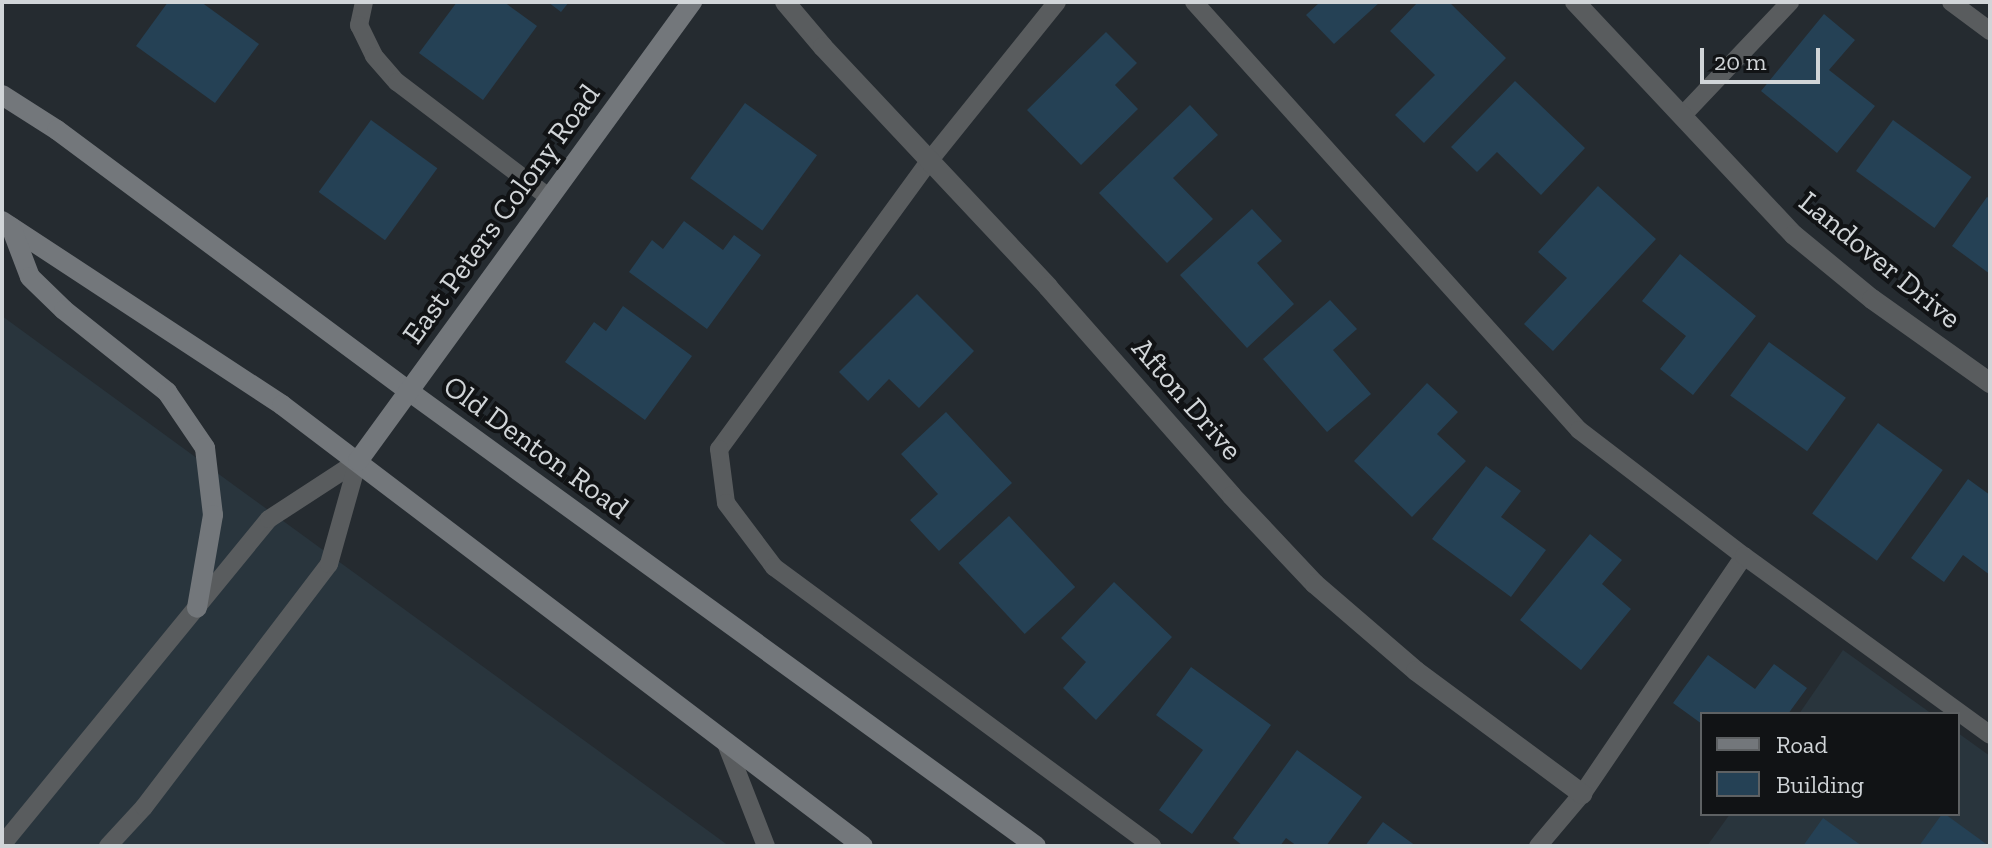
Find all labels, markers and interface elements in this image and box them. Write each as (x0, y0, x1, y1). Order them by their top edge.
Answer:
scale bar (1704, 32, 1824, 82)
text: 20 m (1714, 47, 1766, 76)
street label: East Peters Colony Road (394, 77, 608, 351)
street label: Landover Drive (1792, 184, 1968, 336)
street label: Afton Drive (1124, 331, 1250, 467)
street label: Old Denton Road (436, 368, 636, 526)
legend (1700, 712, 1960, 816)
text: Road (1776, 730, 1828, 759)
text: Building (1776, 770, 1864, 799)

